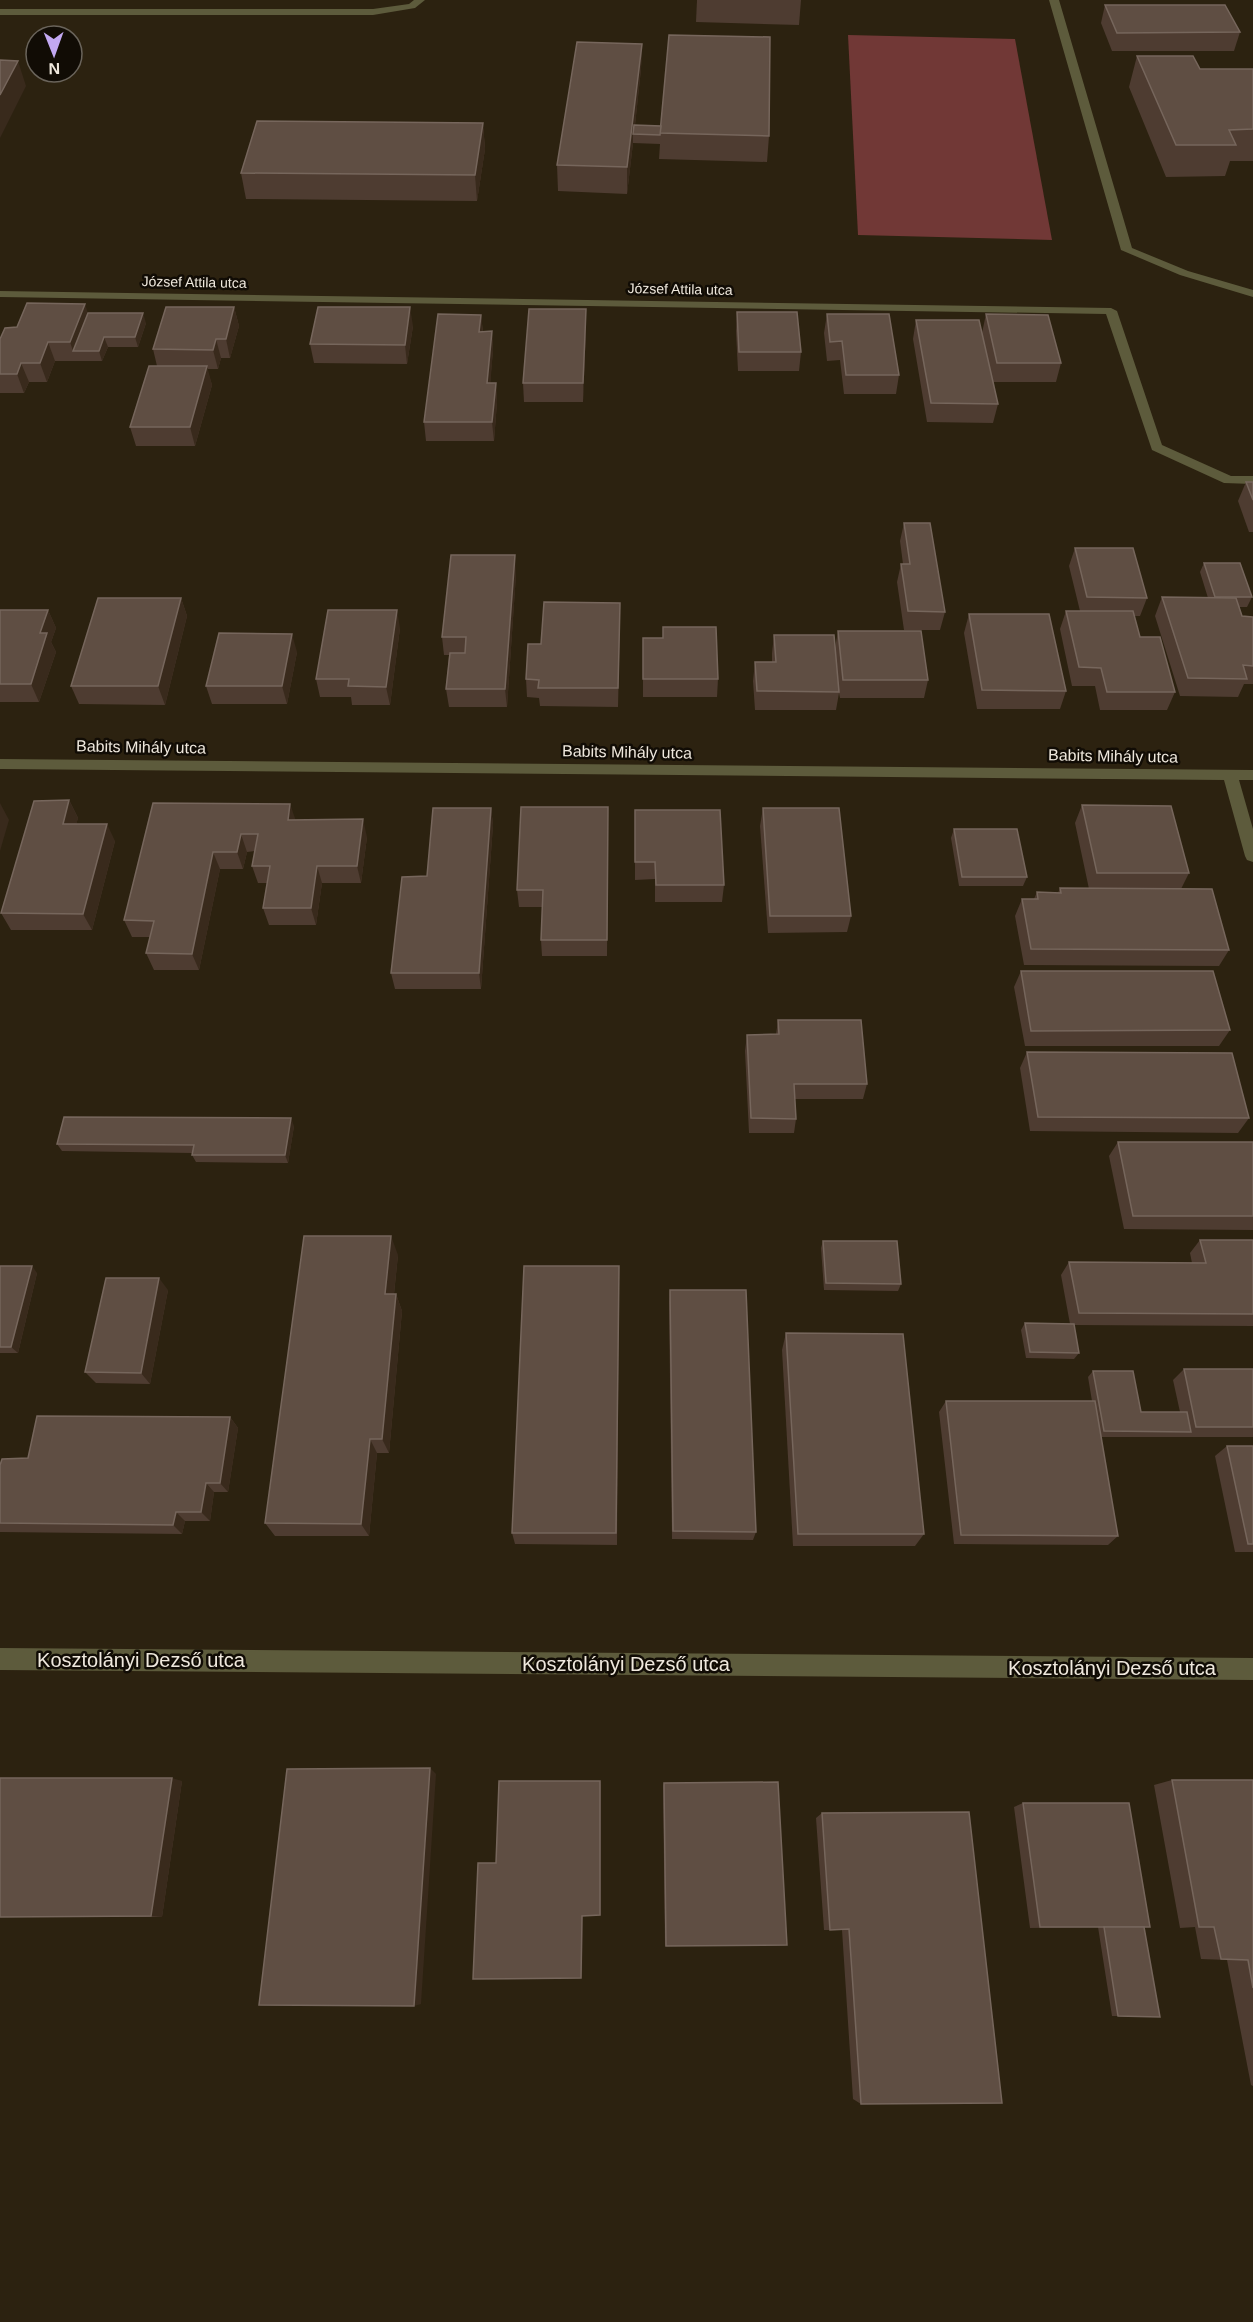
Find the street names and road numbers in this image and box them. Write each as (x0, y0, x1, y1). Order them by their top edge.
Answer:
street label: József Attila utca (141, 273, 247, 291)
street label: József Attila utca (627, 280, 733, 298)
street label: Babits Mihály utca (76, 737, 206, 757)
street label: Babits Mihály utca (562, 742, 692, 762)
street label: Babits Mihály utca (1048, 746, 1178, 766)
street label: Kosztolányi Dezső utca (37, 1649, 246, 1671)
street label: Kosztolányi Dezső utca (522, 1653, 731, 1675)
street label: Kosztolányi Dezső utca (1008, 1657, 1217, 1679)

